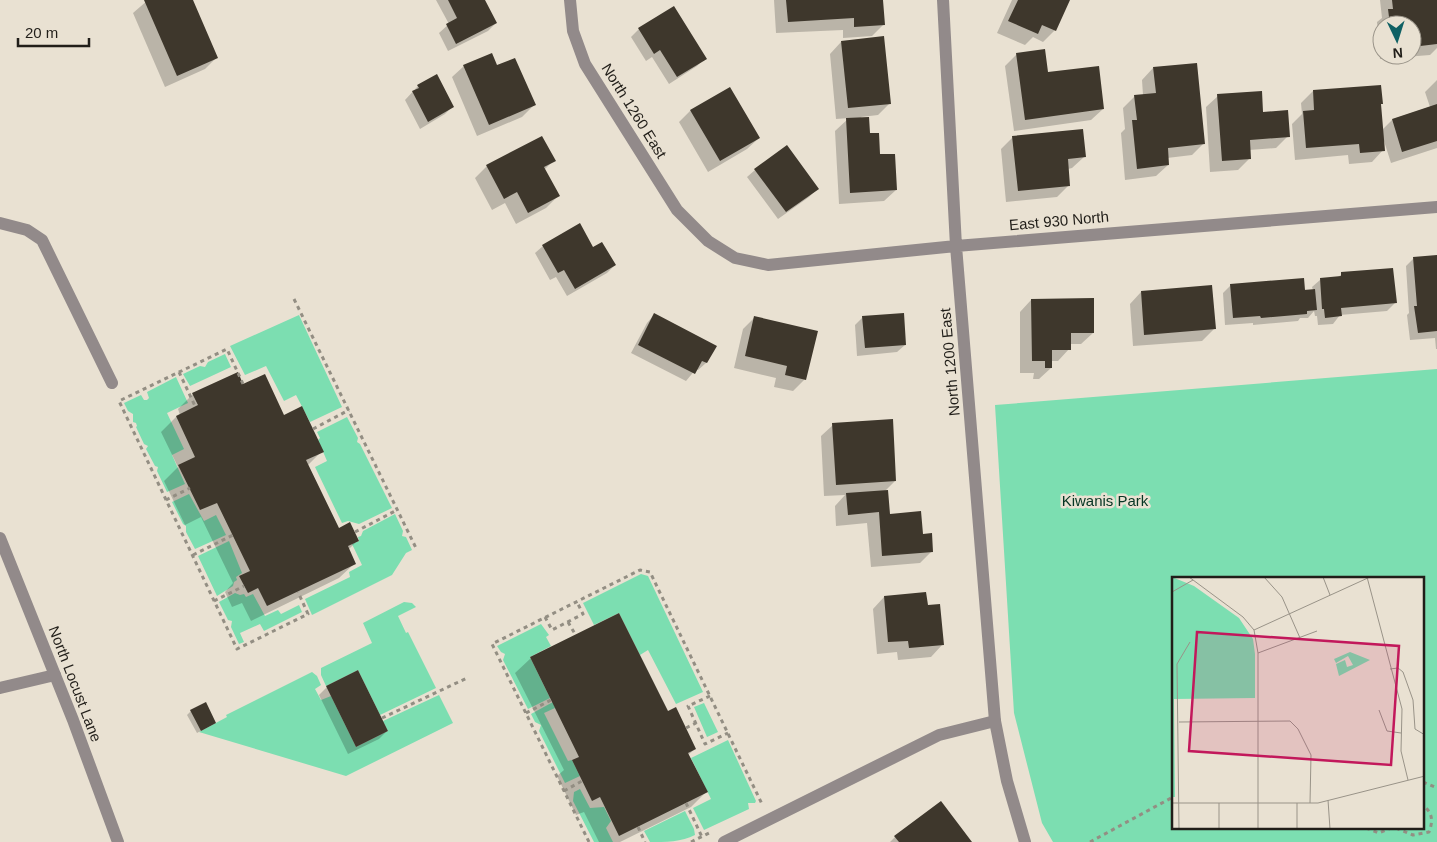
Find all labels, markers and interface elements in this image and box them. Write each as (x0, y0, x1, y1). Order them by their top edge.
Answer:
scale bar (18, 15, 89, 47)
north arrow (1372, 15, 1422, 65)
text: 20 m (25, 24, 58, 41)
text: N (1392, 45, 1404, 61)
street label: North 1260 East (598, 60, 671, 162)
street label: East 930 North (1008, 208, 1110, 233)
street label: North 1200 East (936, 306, 963, 417)
park label: Kiwanis Park (1062, 492, 1149, 509)
inset map (1172, 577, 1424, 830)
street label: North Locust Lane (46, 624, 105, 744)

